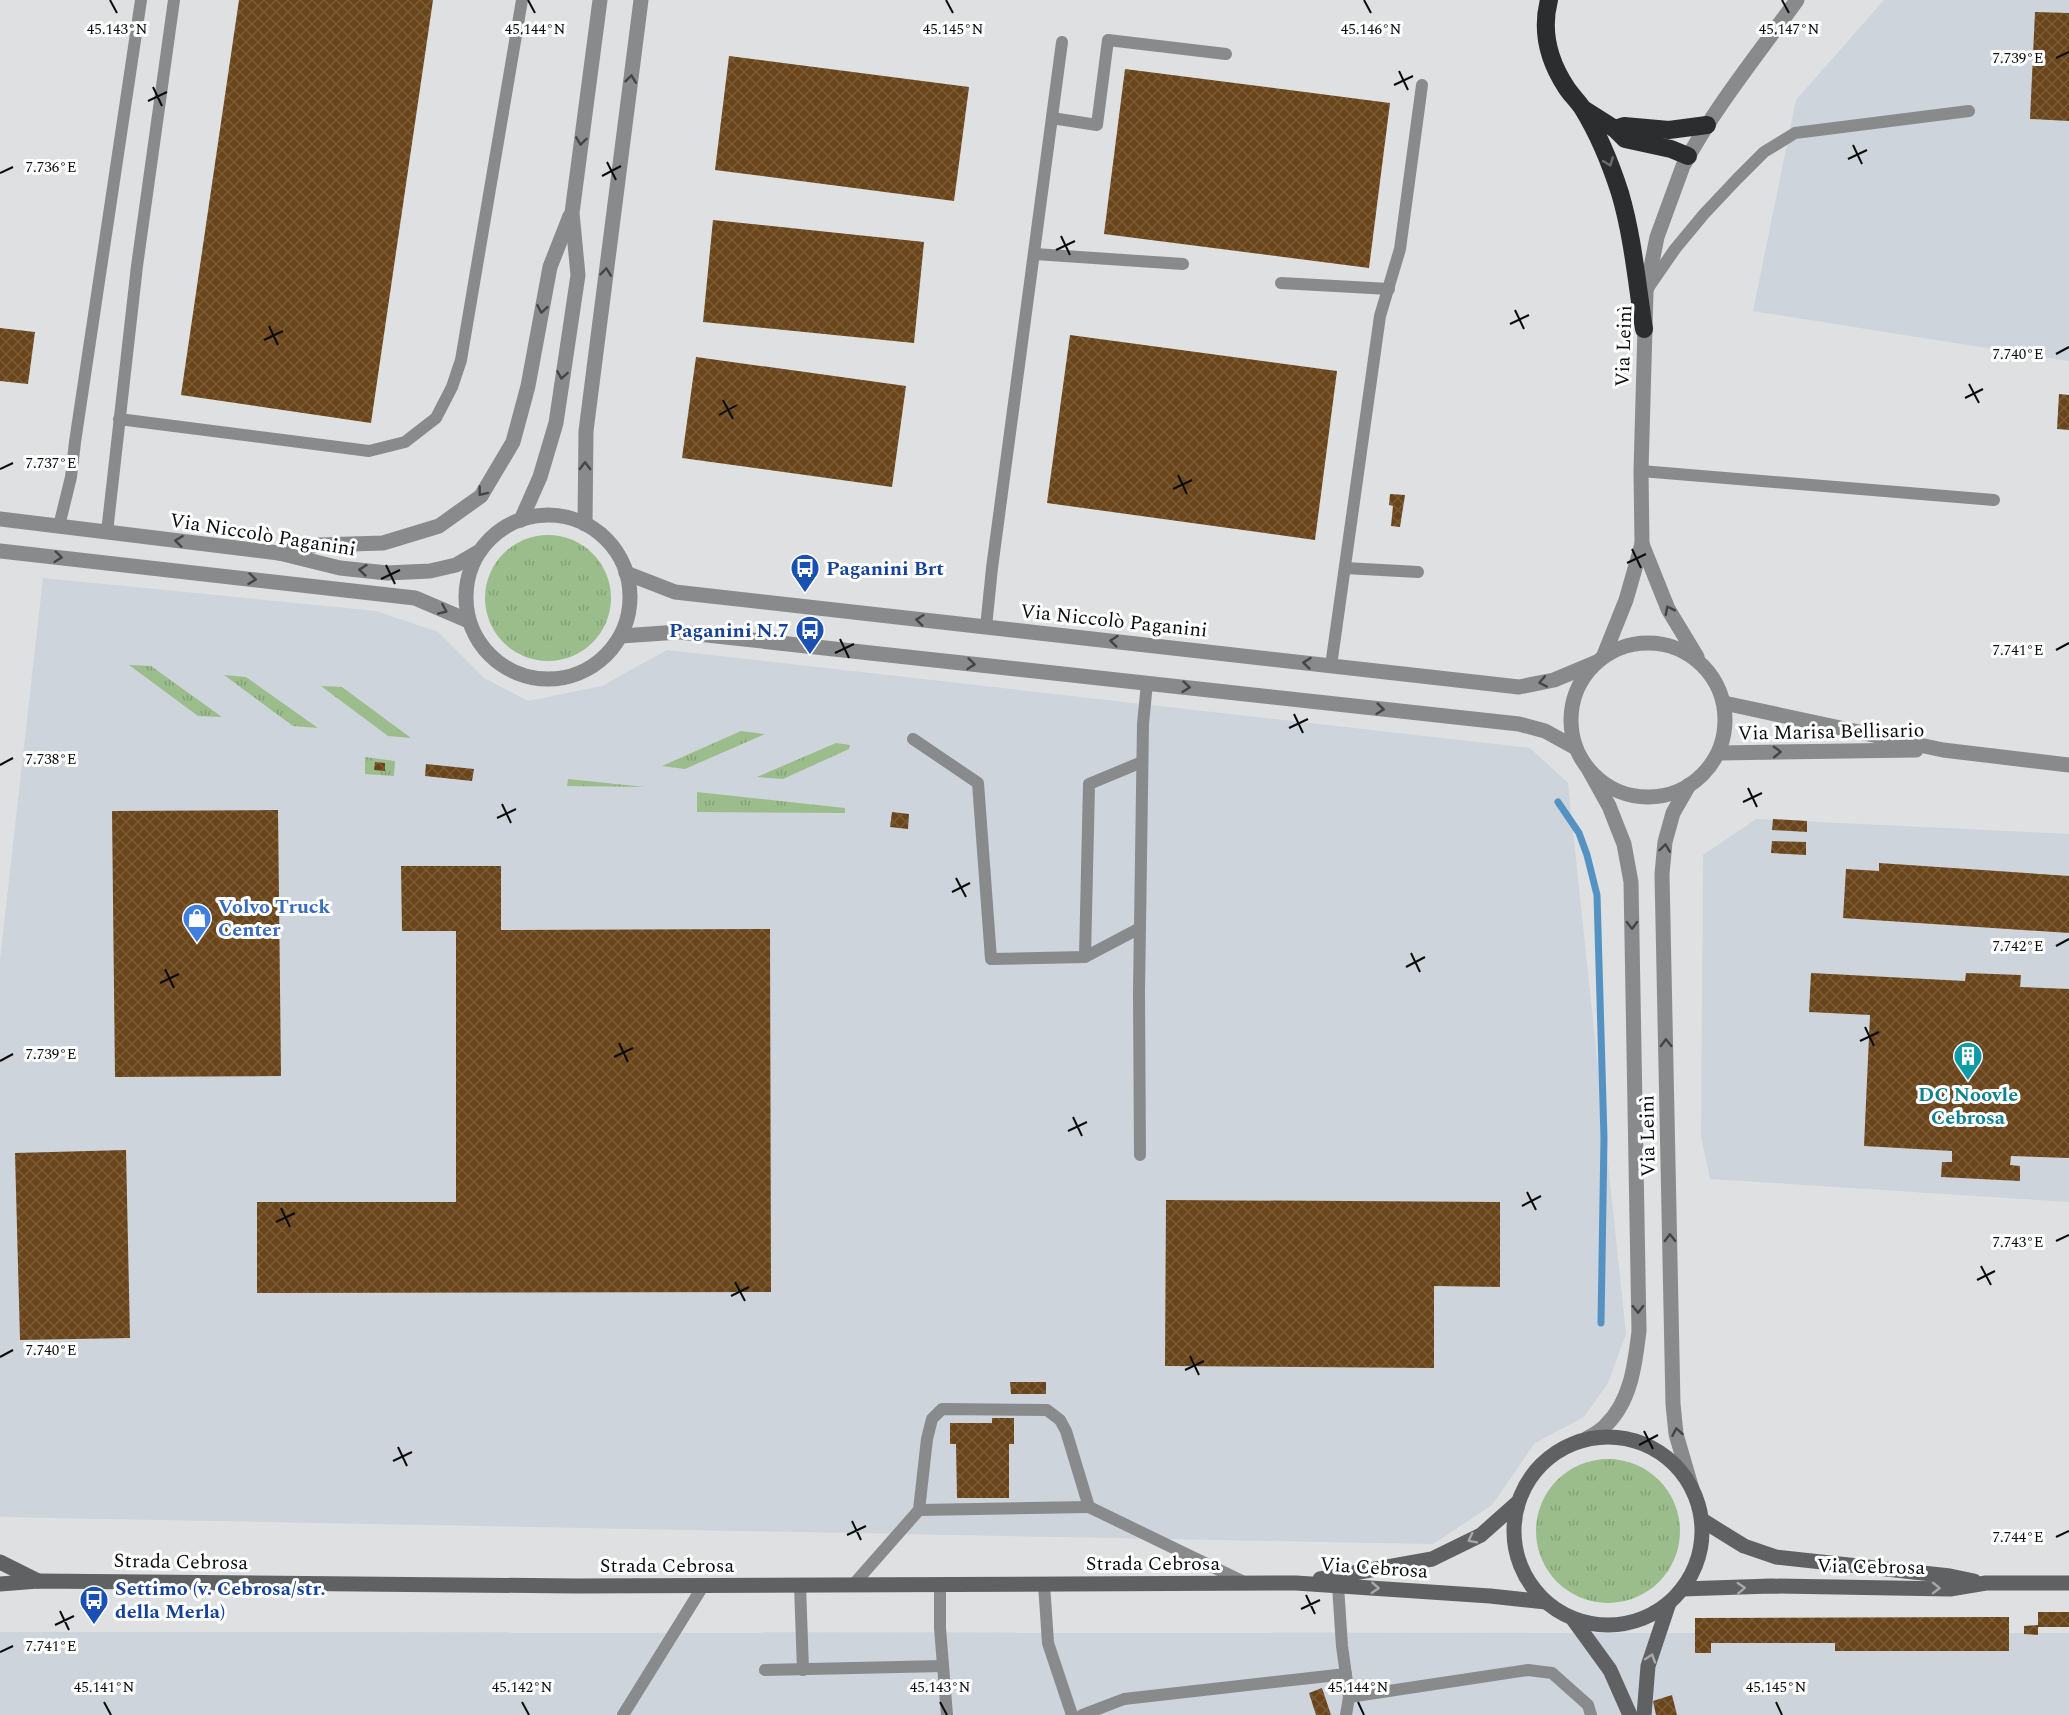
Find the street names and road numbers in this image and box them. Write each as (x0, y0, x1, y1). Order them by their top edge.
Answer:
street label: Via Leinì (1608, 304, 1640, 388)
street label: Via Niccolò Paganini (168, 505, 358, 564)
street label: Via Niccolò Paganini (1019, 596, 1209, 646)
street label: Via Marisa Bellisario (1737, 715, 1925, 749)
street label: Via Leinì (1632, 1095, 1664, 1177)
street label: Strada Cebrosa (113, 1546, 249, 1578)
street label: Strada Cebrosa (1086, 1549, 1220, 1579)
street label: Via Cebrosa (1319, 1549, 1429, 1587)
street label: Strada Cebrosa (600, 1551, 734, 1581)
street label: Via Cebrosa (1817, 1551, 1926, 1583)

